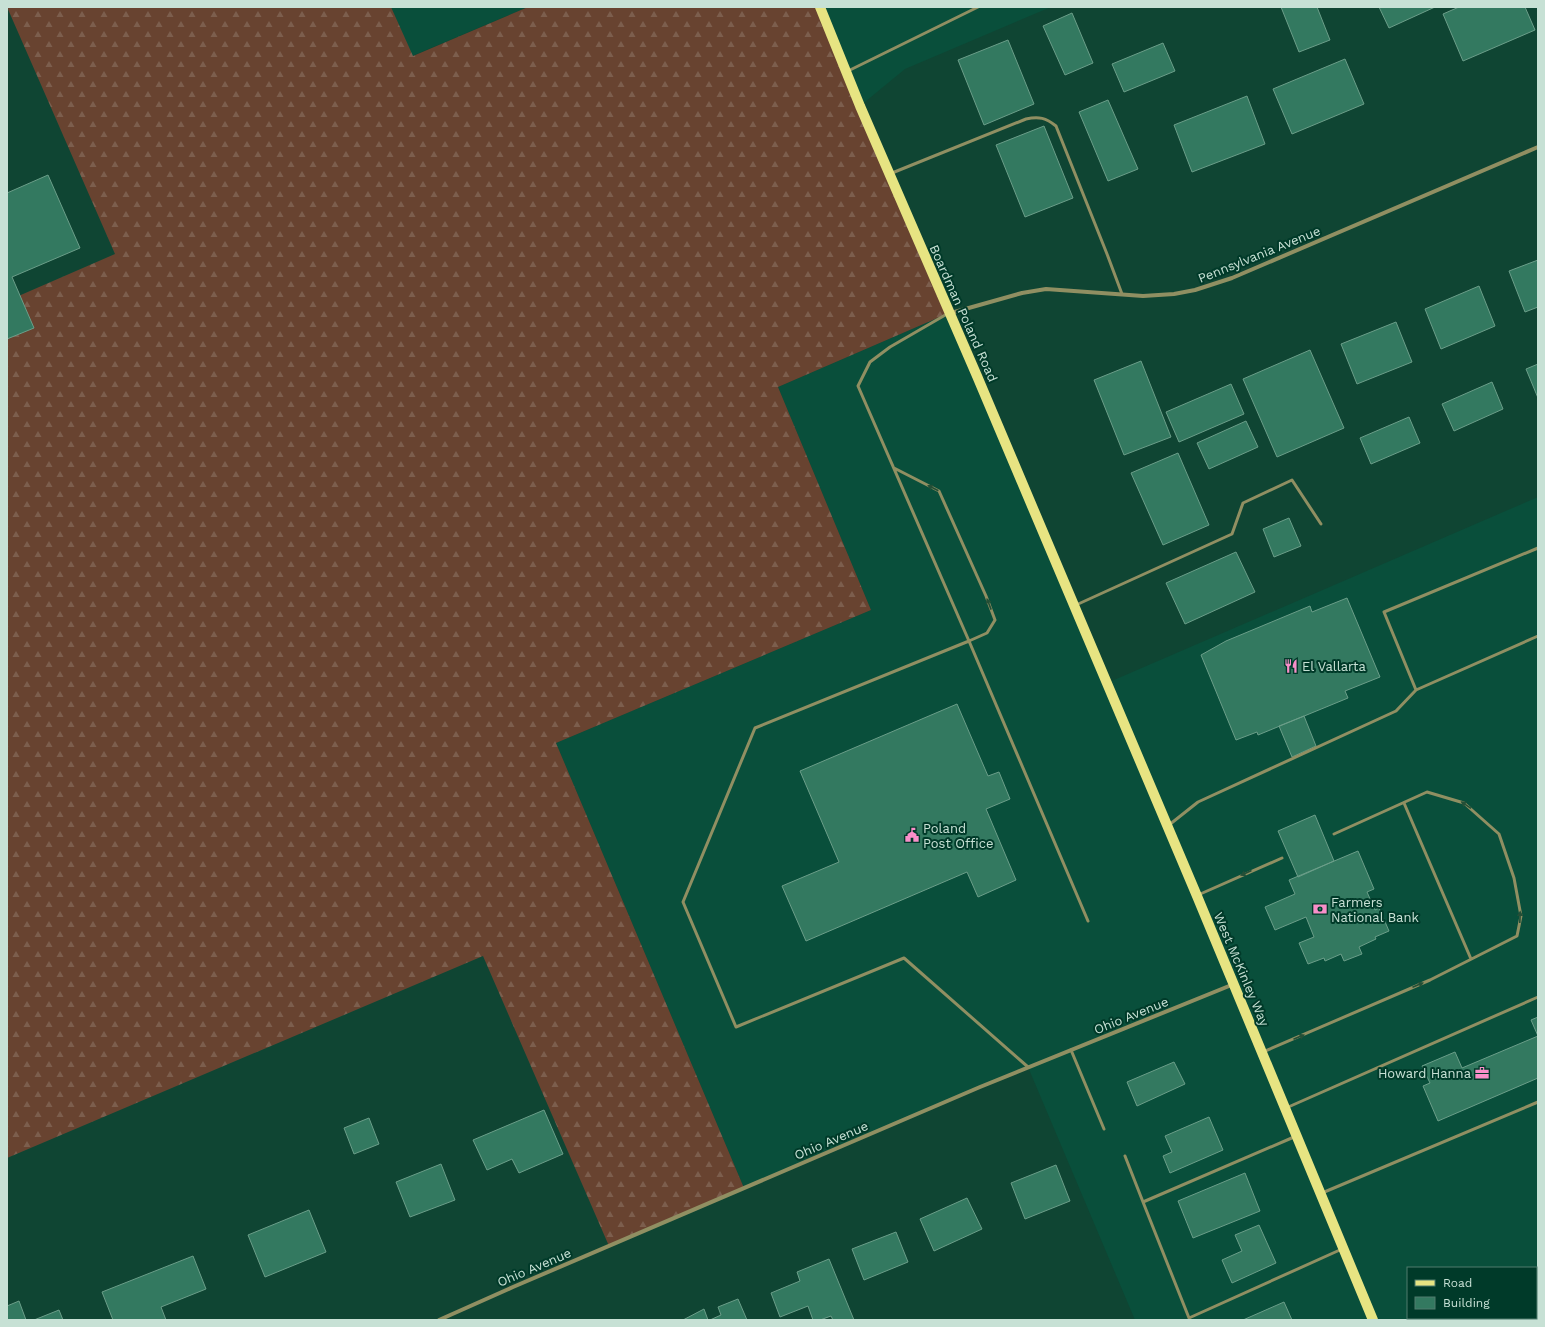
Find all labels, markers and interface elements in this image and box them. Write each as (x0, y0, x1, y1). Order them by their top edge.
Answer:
street label: Pennsylvania Avenue (1196, 223, 1323, 286)
street label: Boardman Poland Road (927, 242, 1001, 384)
one-way arrow (927, 485, 939, 491)
one-way arrow (985, 597, 991, 609)
restaurant icon: El Vallarta (1283, 658, 1299, 674)
place label: El Vallarta (1302, 659, 1366, 674)
one-way arrow (1460, 801, 1471, 809)
place label: Poland Post Office (923, 821, 994, 851)
public building icon: Poland Post Office (904, 827, 920, 843)
one-way arrow (1240, 871, 1252, 877)
place label: Farmers National Bank (1331, 895, 1420, 925)
bank icon: Farmers National Bank (1312, 901, 1328, 917)
street label: West McKinley Way (1211, 910, 1272, 1029)
one-way arrow (1517, 910, 1523, 923)
one-way arrow (1412, 982, 1424, 988)
street label: Ohio Avenue (1092, 994, 1171, 1037)
one-way arrow (1293, 1034, 1304, 1040)
office icon: Howard Hanna (1474, 1065, 1490, 1081)
place label: Howard Hanna (1378, 1066, 1472, 1081)
street label: Ohio Avenue (792, 1118, 870, 1163)
street label: Ohio Avenue (495, 1245, 573, 1290)
legend (1407, 1267, 1537, 1319)
text: Road (1443, 1276, 1472, 1290)
text: Building (1443, 1296, 1490, 1310)

